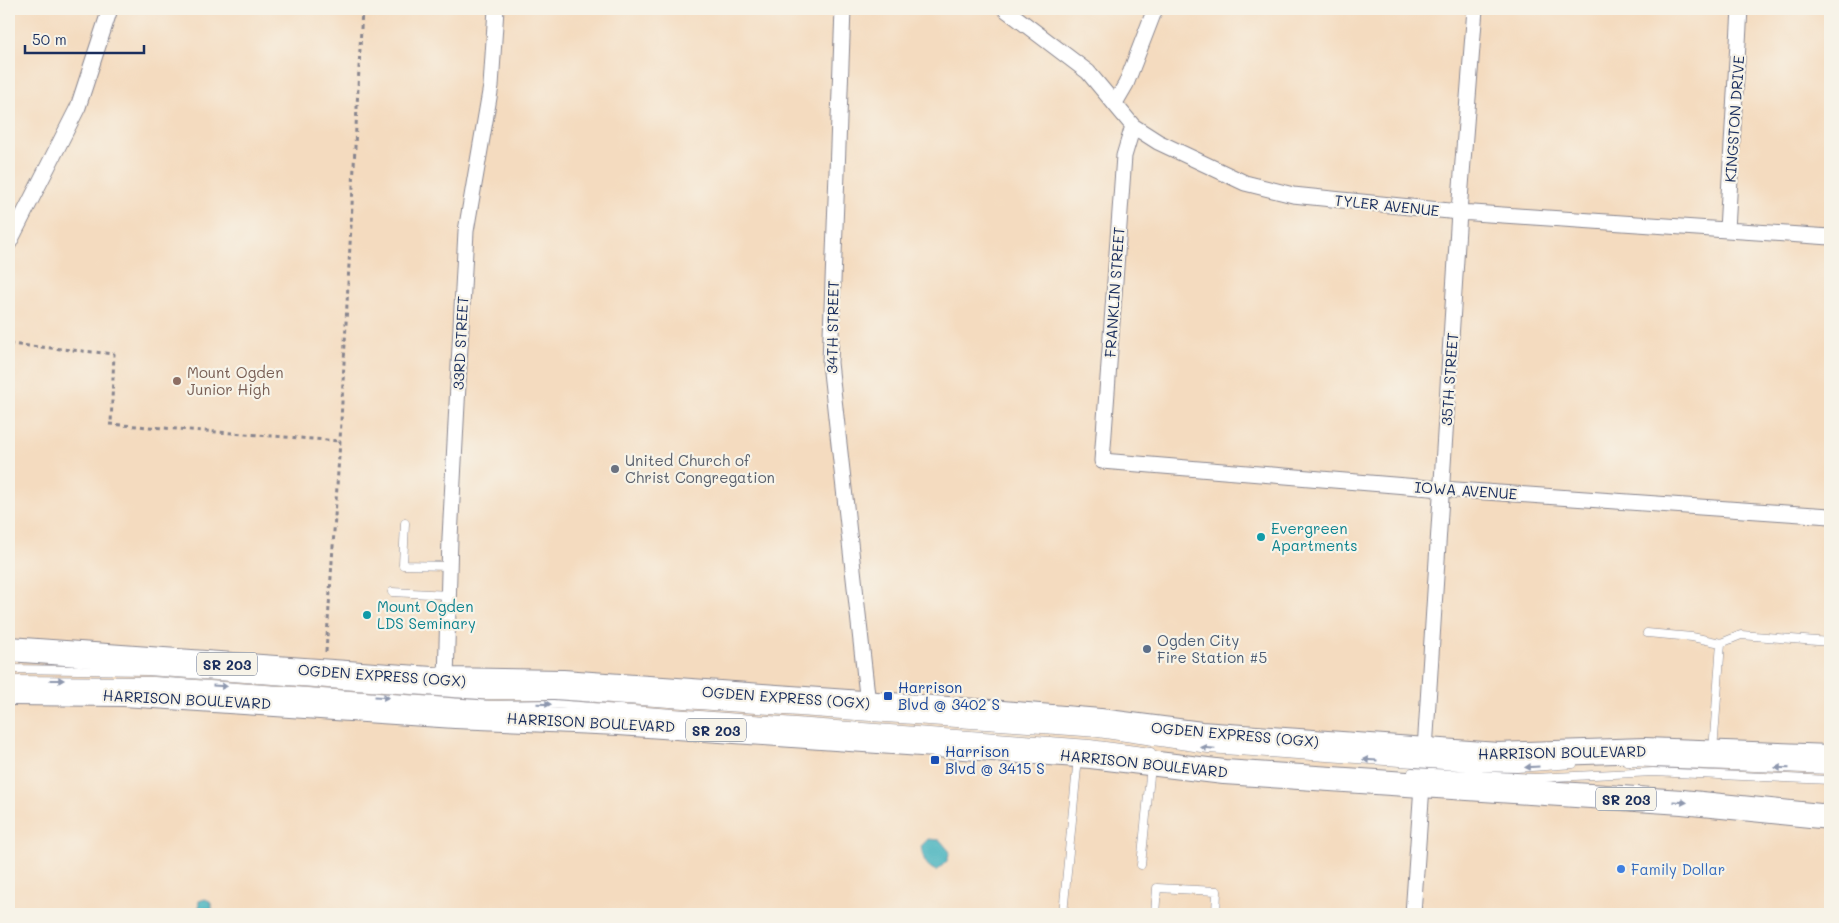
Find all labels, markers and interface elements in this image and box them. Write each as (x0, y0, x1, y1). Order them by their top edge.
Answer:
scale bar (25, 22, 144, 54)
text: 50 m (32, 29, 67, 49)
street label: KINGSTON DRIVE (1720, 54, 1748, 183)
street label: TYLER AVENUE (1334, 190, 1441, 220)
street label: FRANKLIN STREET (1099, 226, 1129, 358)
street label: 34TH STREET (821, 280, 843, 374)
street label: 33RD STREET (448, 295, 472, 391)
street label: 35TH STREET (1436, 332, 1462, 426)
place label: Mount Ogden Junior High (187, 362, 283, 399)
marker: Mount Ogden Junior High (171, 375, 183, 387)
place label: United Church of Christ Congregation (625, 450, 775, 487)
marker: United Church of Christ Congregation (609, 463, 621, 475)
street label: IOWA AVENUE (1414, 476, 1518, 504)
place label: Evergreen Apartments (1271, 518, 1358, 555)
marker: Evergreen Apartments (1255, 531, 1267, 543)
place label: Mount Ogden LDS Seminary (377, 596, 476, 633)
marker: Mount Ogden LDS Seminary (361, 609, 373, 621)
place label: Ogden City Fire Station #5 (1157, 630, 1267, 667)
marker: Ogden City Fire Station #5 (1141, 643, 1153, 655)
road number: SR 203 (197, 652, 257, 676)
street label: OGDEN EXPRESS (OGX) (297, 659, 467, 691)
one-way arrow (50, 676, 66, 684)
place label: Harrison Blvd @ 3402 S (898, 677, 1000, 714)
street label: OGDEN EXPRESS (OGX) (701, 681, 871, 713)
one-way arrow (212, 682, 228, 690)
street label: HARRISON BOULEVARD (102, 685, 272, 713)
marker: Harrison Blvd @ 3402 S (882, 690, 894, 702)
one-way arrow (374, 693, 390, 701)
one-way arrow (536, 700, 552, 708)
street label: HARRISON BOULEVARD (506, 708, 676, 736)
street label: OGDEN EXPRESS (OGX) (1150, 717, 1320, 751)
road number: SR 203 (686, 718, 746, 742)
place label: Harrison Blvd @ 3415 S (945, 741, 1045, 778)
street label: HARRISON BOULEVARD (1478, 741, 1646, 763)
street label: HARRISON BOULEVARD (1059, 744, 1229, 782)
one-way arrow (1199, 744, 1215, 752)
marker: Harrison Blvd @ 3415 S (929, 754, 941, 766)
one-way arrow (1361, 755, 1377, 763)
one-way arrow (1773, 763, 1789, 771)
one-way arrow (1524, 764, 1540, 772)
road number: SR 203 (1596, 788, 1656, 811)
one-way arrow (1672, 799, 1688, 807)
place label: Family Dollar (1631, 859, 1725, 879)
marker: Family Dollar (1615, 863, 1627, 875)

